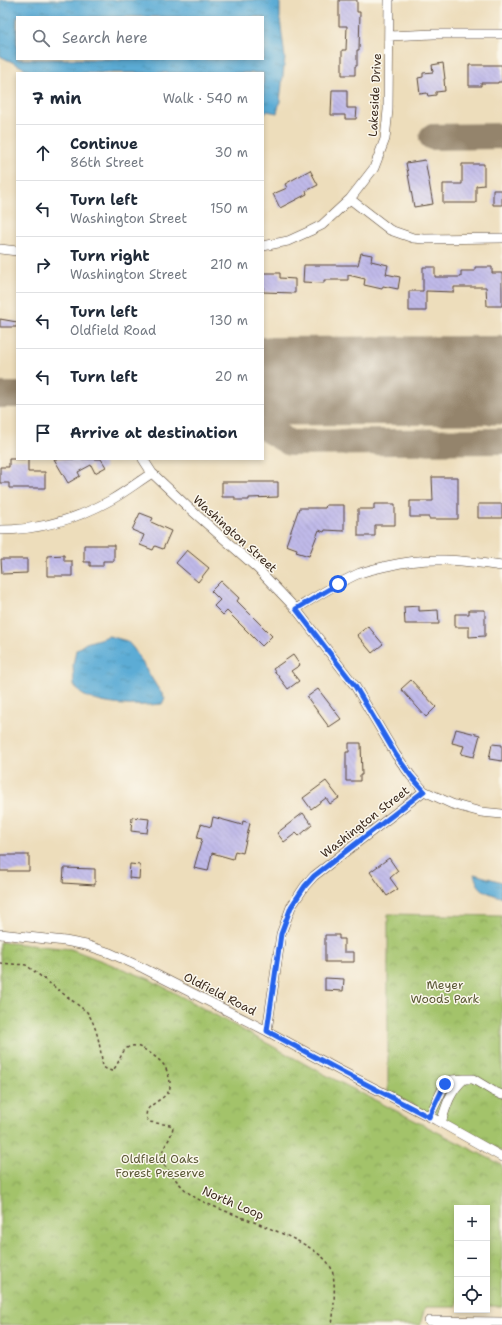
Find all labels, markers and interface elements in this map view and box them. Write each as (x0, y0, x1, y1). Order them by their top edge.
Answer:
search box (16, 16, 264, 60)
icon: search (30, 27, 52, 49)
text: Search here (62, 28, 148, 48)
street label: Lakeside Drive (365, 53, 385, 137)
text: 7 min (32, 87, 82, 109)
text: Walk · 540 m (163, 90, 248, 107)
text: Continue (70, 134, 138, 154)
icon: ahead (32, 142, 54, 164)
text: 30 m (214, 144, 248, 161)
text: 86th Street (70, 154, 144, 171)
text: Turn left (70, 190, 138, 210)
icon: left (32, 198, 54, 220)
text: 150 m (210, 200, 248, 217)
text: Washington Street (70, 210, 187, 227)
text: Turn right (70, 246, 150, 266)
icon: right (32, 254, 54, 276)
text: 210 m (210, 256, 248, 273)
text: Washington Street (70, 266, 187, 283)
text: Turn left (70, 302, 138, 322)
icon: left (32, 310, 54, 332)
text: 130 m (210, 312, 248, 329)
text: Oldfield Road (70, 322, 156, 339)
icon: left (32, 366, 54, 388)
text: Turn left (70, 367, 138, 387)
text: 20 m (215, 368, 248, 385)
icon: arrive (32, 422, 54, 444)
text: Arrive at destination (70, 423, 238, 443)
street label: Washington Street (189, 492, 281, 576)
route start (329, 575, 347, 593)
street label: Washington Street (317, 782, 413, 862)
street label: Oldfield Road (181, 969, 259, 1019)
park label: Meyer Woods Park (411, 977, 480, 1007)
route end (436, 1075, 454, 1093)
park label: Oldfield Oaks Forest Preserve (115, 1151, 205, 1181)
street label: North Loop (200, 1183, 267, 1223)
map controls (454, 1205, 490, 1313)
button: + (454, 1205, 490, 1241)
button: − (454, 1241, 490, 1277)
button: locate (454, 1277, 490, 1313)

